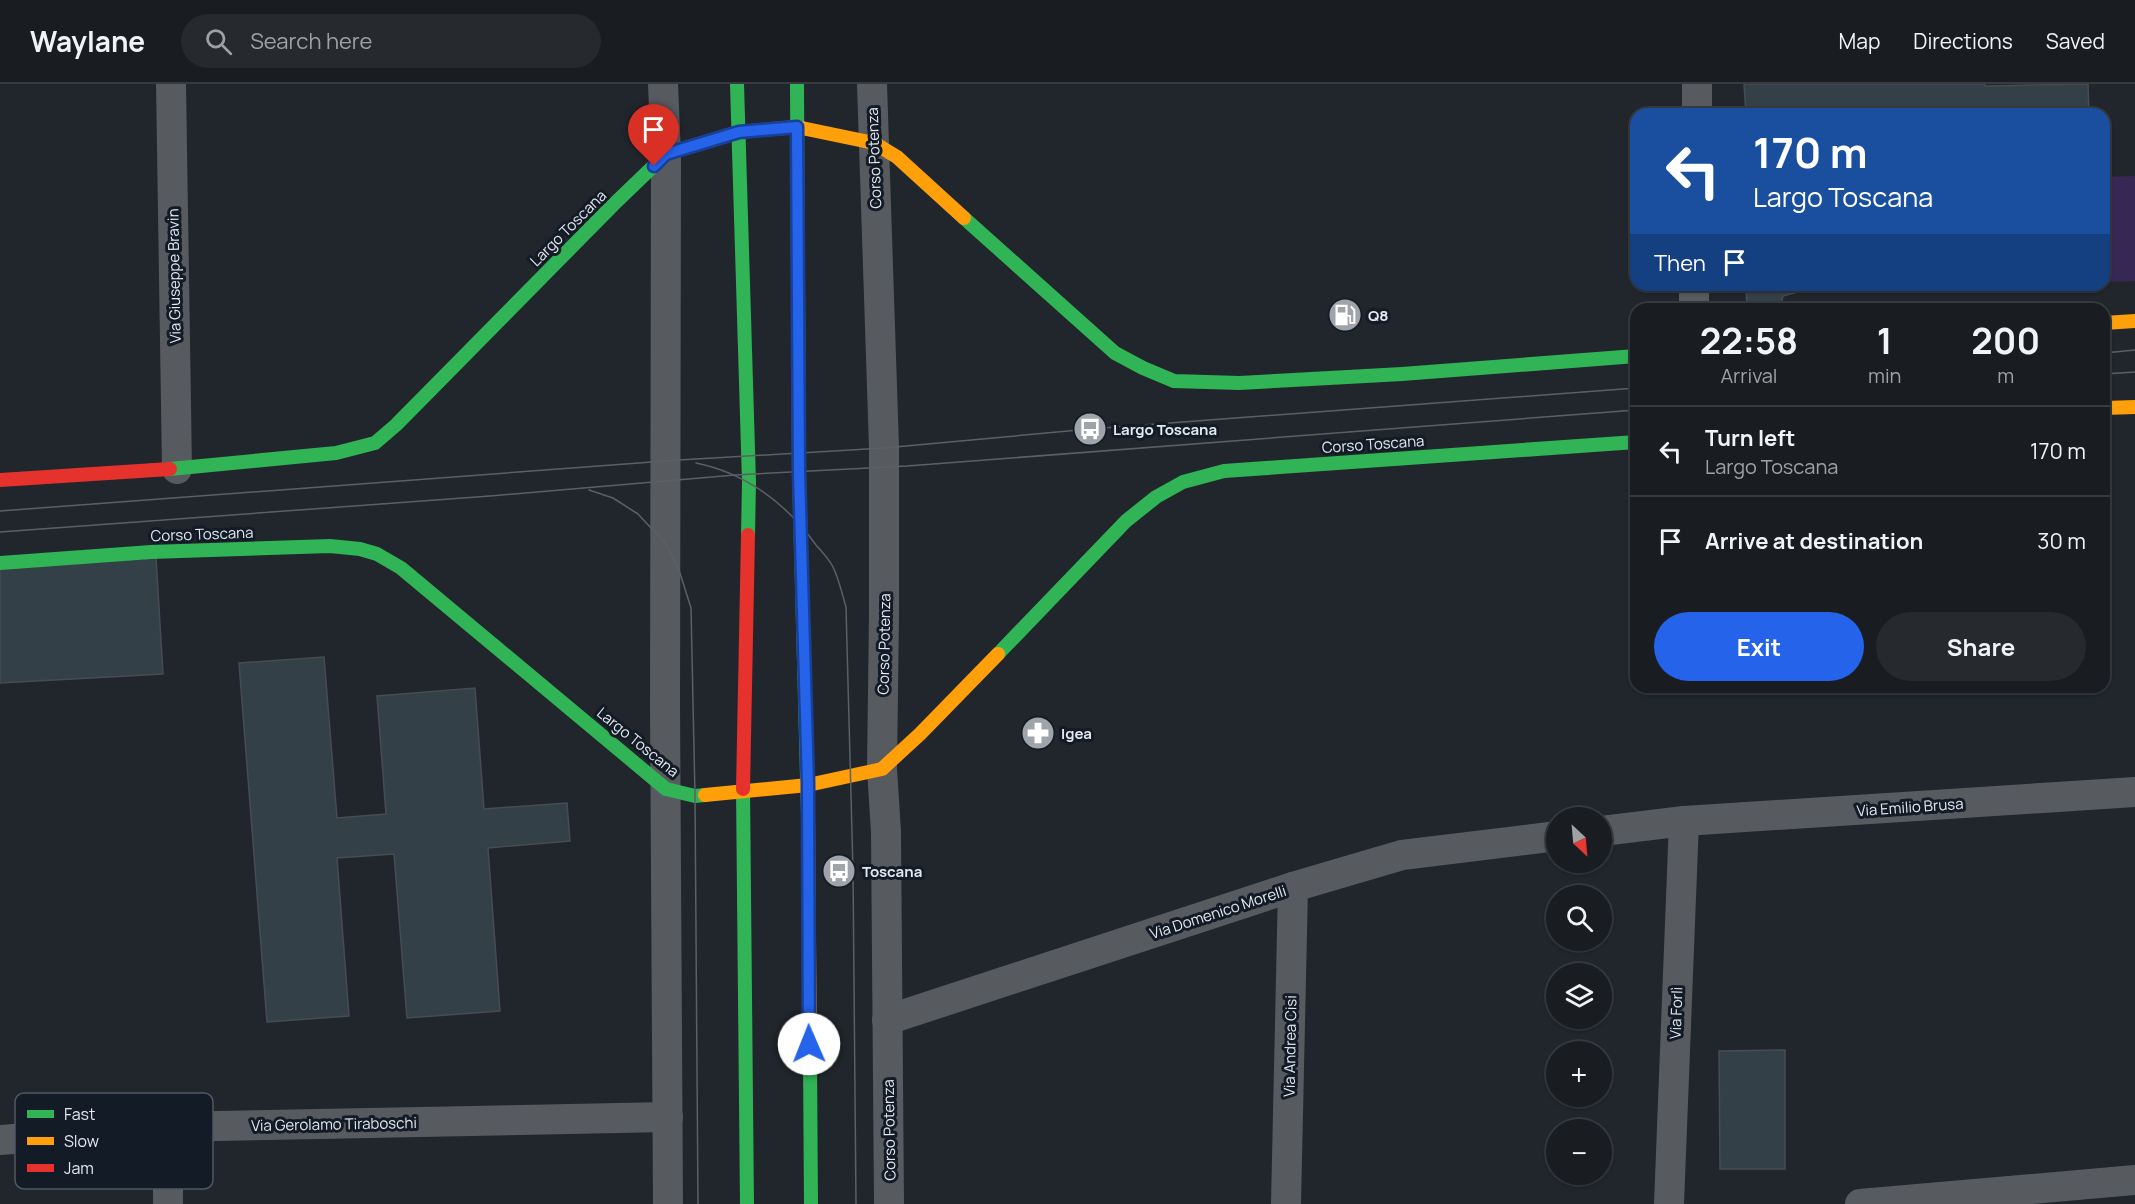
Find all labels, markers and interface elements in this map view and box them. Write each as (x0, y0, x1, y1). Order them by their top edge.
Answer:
search box (181, 14, 601, 68)
text: Waylane (30, 22, 145, 60)
icon: search (202, 25, 235, 58)
text: Search here (250, 26, 372, 56)
text: Map (1839, 27, 1880, 55)
text: Directions (1913, 27, 2013, 55)
text: Saved (2046, 27, 2105, 55)
pin (628, 104, 679, 166)
street label: Corso Potenza (862, 107, 886, 209)
icon: arrive (637, 113, 670, 146)
text: 170 m (1753, 123, 1868, 181)
icon: left (1654, 132, 1732, 210)
text: Largo Toscana (1753, 178, 1933, 215)
street label: Largo Toscana (525, 185, 611, 271)
street label: Via Giuseppe Bravin (162, 208, 186, 344)
icon: arrive (1718, 246, 1751, 279)
text: Then (1654, 248, 1706, 278)
fuel station icon: Q8 (1327, 297, 1363, 333)
place label: Q8 (1368, 305, 1388, 326)
text: 22:58 (1700, 316, 1798, 365)
text: 1 (1877, 316, 1893, 365)
text: 200 (1971, 316, 2040, 365)
text: Arrival (1720, 362, 1778, 389)
text: min (1868, 362, 1902, 389)
text: m (1997, 362, 2014, 389)
bus stop icon: Largo Toscana (1072, 411, 1108, 447)
place label: Largo Toscana (1113, 419, 1217, 440)
text: Turn left (1705, 423, 1795, 453)
street label: Corso Toscana (1321, 430, 1425, 458)
icon: left (1654, 435, 1687, 468)
text: 170 m (2030, 436, 2086, 466)
text: Largo Toscana (1705, 453, 1838, 480)
street label: Corso Toscana (150, 522, 254, 546)
icon: arrive (1654, 525, 1687, 558)
text: Arrive at destination (1705, 526, 1923, 556)
text: 30 m (2037, 526, 2086, 556)
street label: Corso Potenza (873, 593, 895, 695)
button: Exit (1654, 612, 1864, 681)
button: Share (1876, 612, 2086, 681)
street label: Largo Toscana (592, 702, 684, 782)
pharmacy icon: Igea (1020, 715, 1056, 751)
place label: Igea (1061, 723, 1092, 744)
street label: Via Emilio Brusa (1856, 793, 1964, 821)
north arrow (1546, 807, 1612, 873)
map controls (1546, 807, 1612, 1185)
bus stop icon: Toscana (821, 853, 857, 889)
place label: Toscana (862, 861, 922, 882)
street label: Via Domenico Morelli (1147, 880, 1289, 944)
button: search (1546, 885, 1612, 951)
button: layers (1546, 963, 1612, 1029)
street label: Via Forlì (1665, 987, 1687, 1039)
street label: Via Andrea Cisi (1279, 995, 1301, 1097)
position arrow (777, 1012, 841, 1076)
button: + (1546, 1041, 1612, 1107)
street label: Corso Potenza (878, 1079, 900, 1181)
legend (15, 1093, 213, 1189)
text: Fast (64, 1103, 95, 1125)
street label: Via Gerolamo Tiraboschi (251, 1112, 417, 1136)
button: − (1546, 1119, 1612, 1185)
text: Slow (64, 1130, 99, 1152)
text: Jam (64, 1157, 94, 1179)

